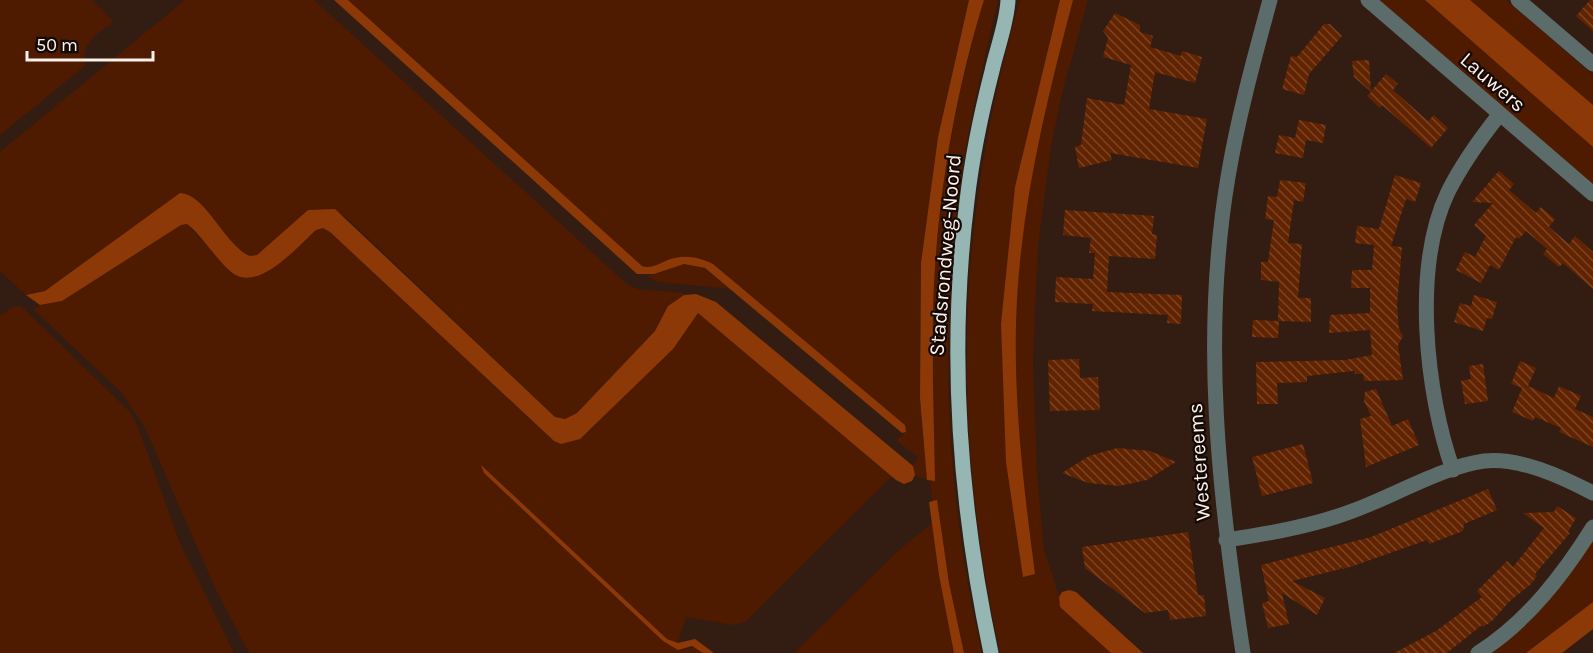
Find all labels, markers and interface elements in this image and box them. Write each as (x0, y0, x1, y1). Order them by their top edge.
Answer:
scale bar (27, 24, 153, 62)
text: 50 m (36, 34, 78, 56)
street label: Lauwers (1455, 47, 1531, 117)
street label: Stadsrondweg-Noord (924, 153, 966, 357)
street label: Westereems (1183, 402, 1215, 522)

